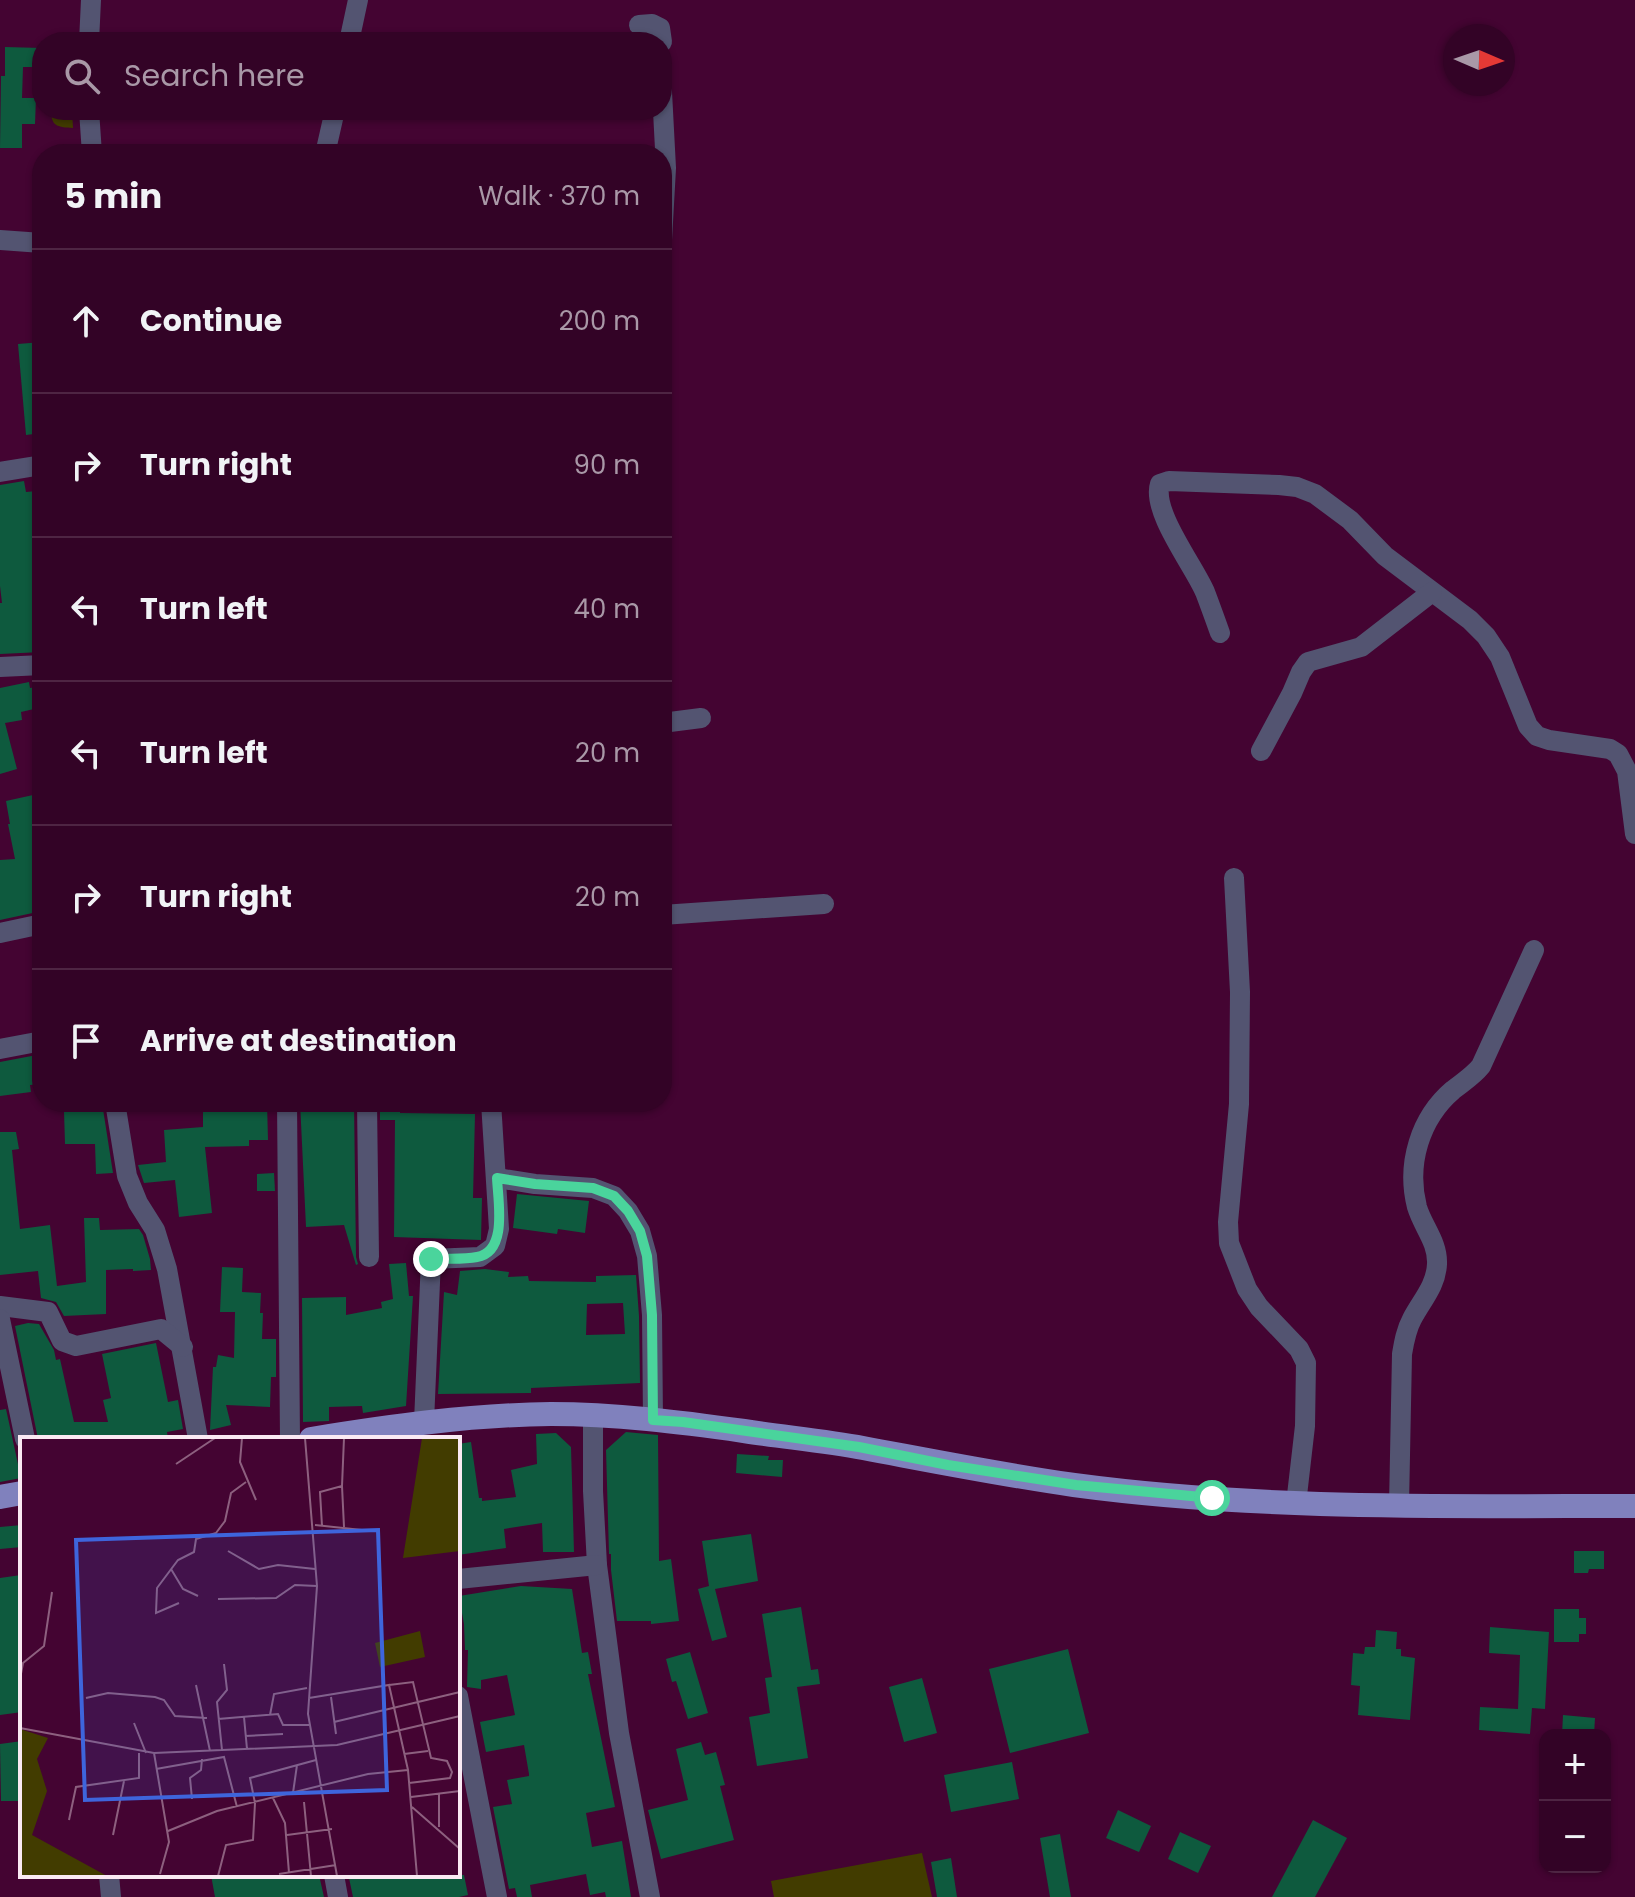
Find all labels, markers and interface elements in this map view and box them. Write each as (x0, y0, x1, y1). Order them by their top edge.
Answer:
north arrow (1443, 24, 1515, 96)
search box (32, 32, 672, 120)
icon: search (60, 54, 104, 98)
text: Search here (124, 54, 305, 97)
text: 5 min (64, 172, 162, 220)
text: Walk · 370 m (478, 178, 640, 214)
icon: ahead (64, 299, 108, 343)
text: Continue (140, 299, 282, 342)
text: 200 m (559, 303, 640, 339)
icon: right (64, 443, 108, 487)
text: Turn right (140, 443, 292, 486)
text: 90 m (574, 447, 640, 483)
icon: left (64, 587, 108, 631)
text: Turn left (140, 587, 268, 630)
text: 40 m (574, 591, 640, 627)
icon: left (64, 731, 108, 775)
text: Turn left (140, 731, 268, 774)
text: 20 m (575, 735, 640, 771)
icon: right (64, 875, 108, 919)
text: Turn right (140, 875, 292, 918)
text: 20 m (575, 879, 640, 915)
icon: arrive (64, 1019, 108, 1063)
text: Arrive at destination (140, 1019, 457, 1062)
route end (413, 1241, 449, 1277)
inset map (20, 1437, 460, 1877)
route start (1194, 1480, 1230, 1516)
map controls (1539, 1729, 1611, 1873)
button: + (1539, 1729, 1611, 1801)
button: − (1539, 1801, 1611, 1873)

